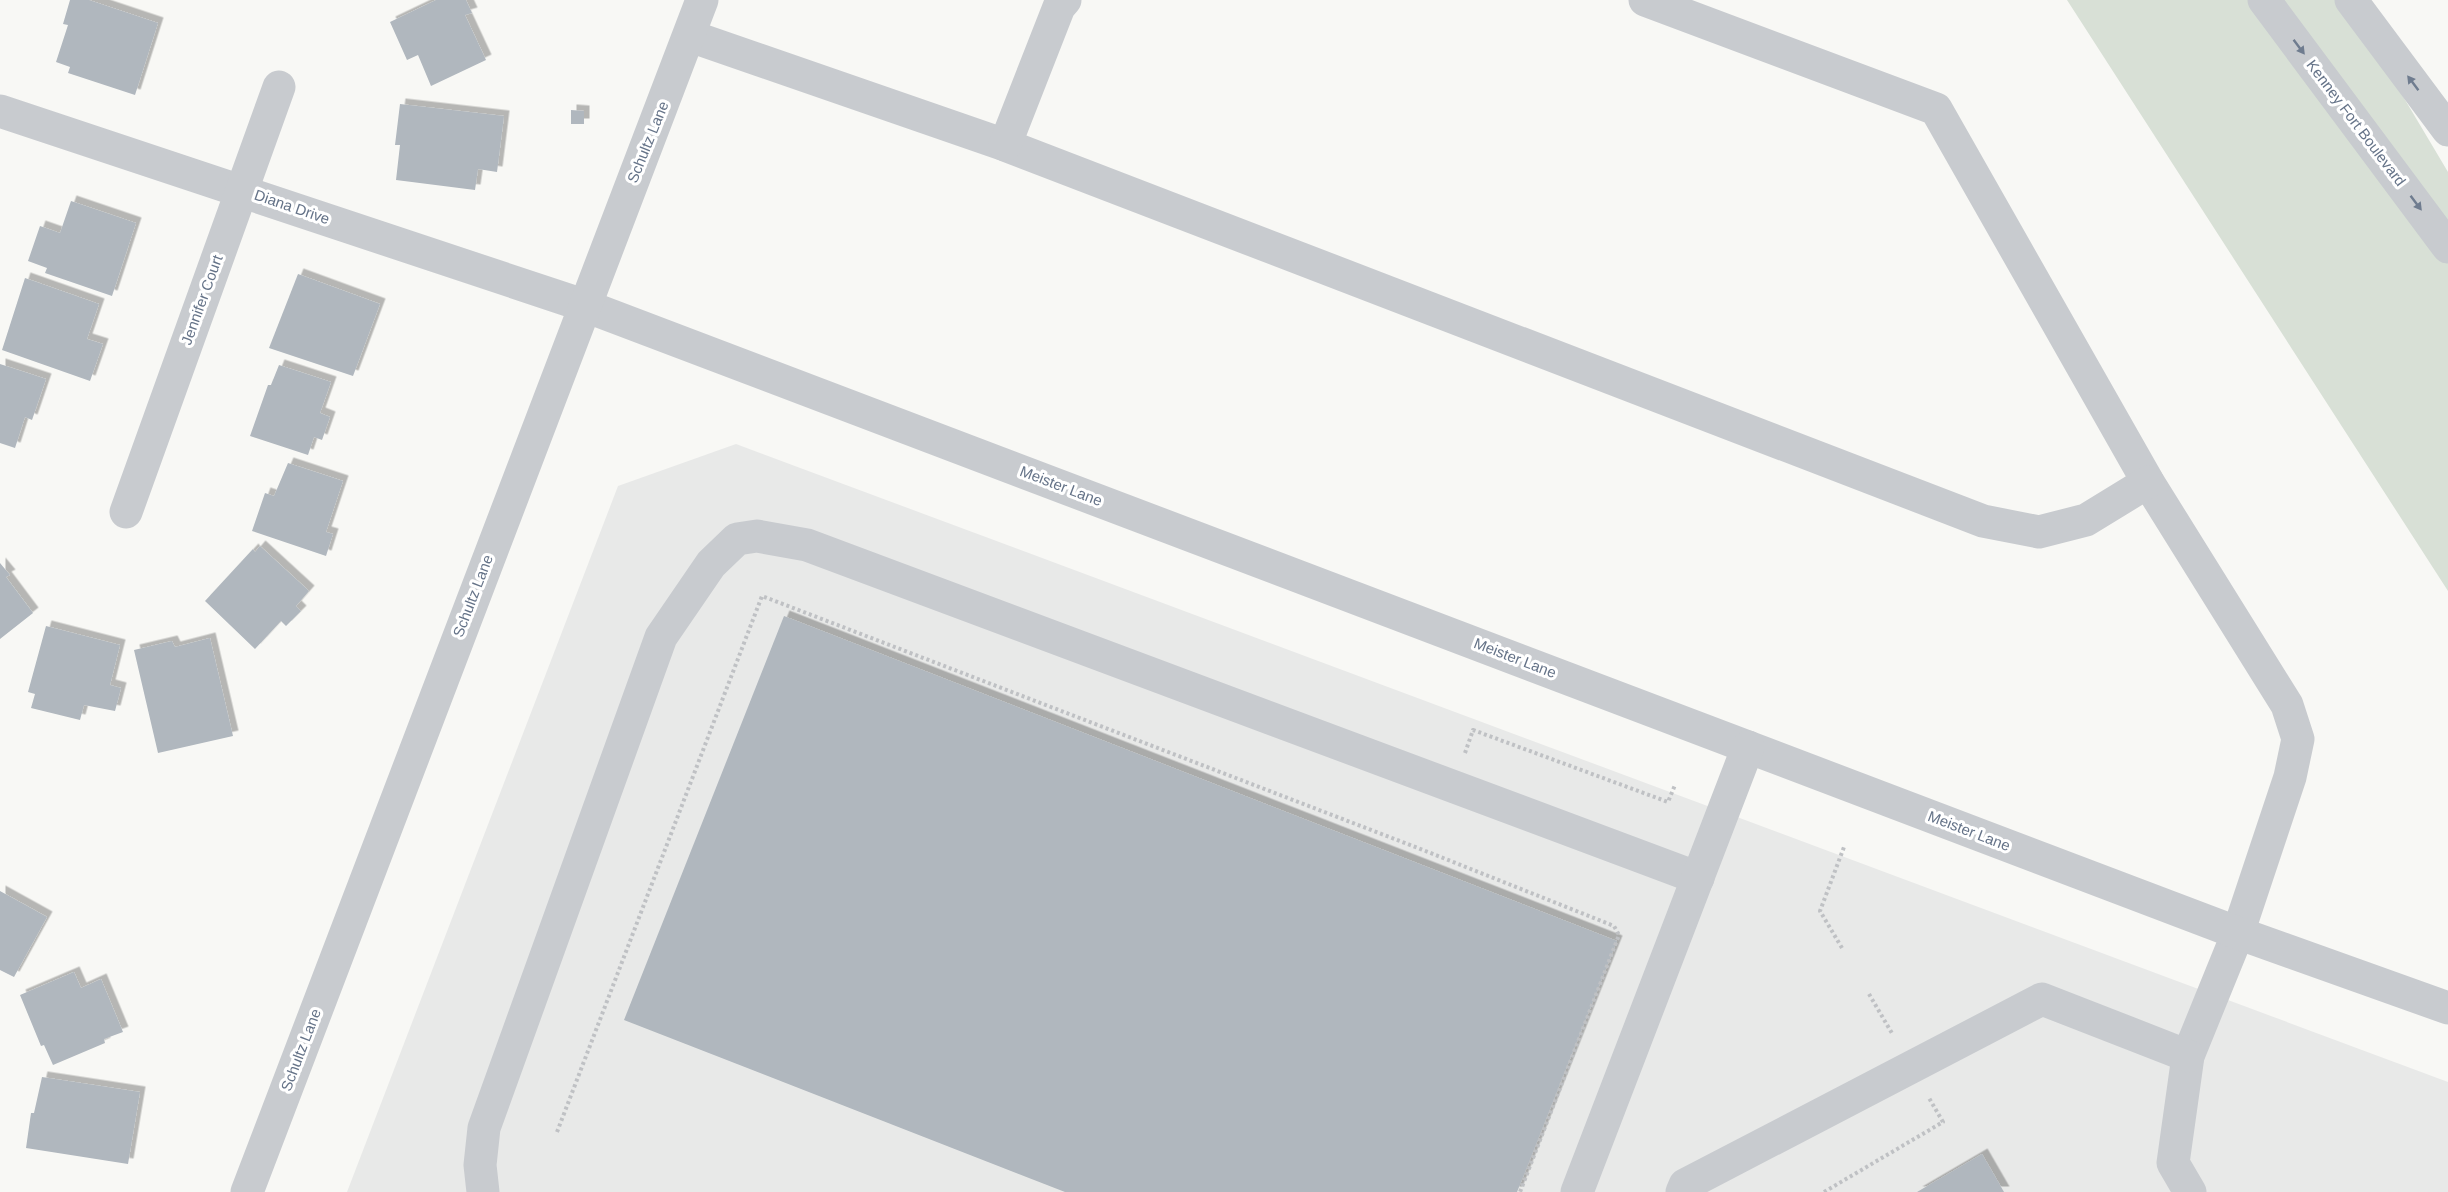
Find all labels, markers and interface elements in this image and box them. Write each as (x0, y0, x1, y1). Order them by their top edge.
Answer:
one-way arrow (2293, 39, 2306, 55)
street label: Kenney Fort Boulevard (2303, 56, 2409, 189)
one-way arrow (2407, 75, 2419, 91)
street label: Schultz Lane (623, 98, 672, 185)
street label: Diana Drive (252, 186, 332, 227)
one-way arrow (2409, 196, 2421, 211)
street label: Jennifer Court (177, 252, 226, 347)
street label: Meister Lane (1018, 462, 1105, 509)
street label: Schultz Lane (449, 552, 496, 639)
street label: Meister Lane (1472, 634, 1559, 681)
street label: Meister Lane (1926, 807, 2013, 854)
street label: Schultz Lane (277, 1006, 324, 1093)

